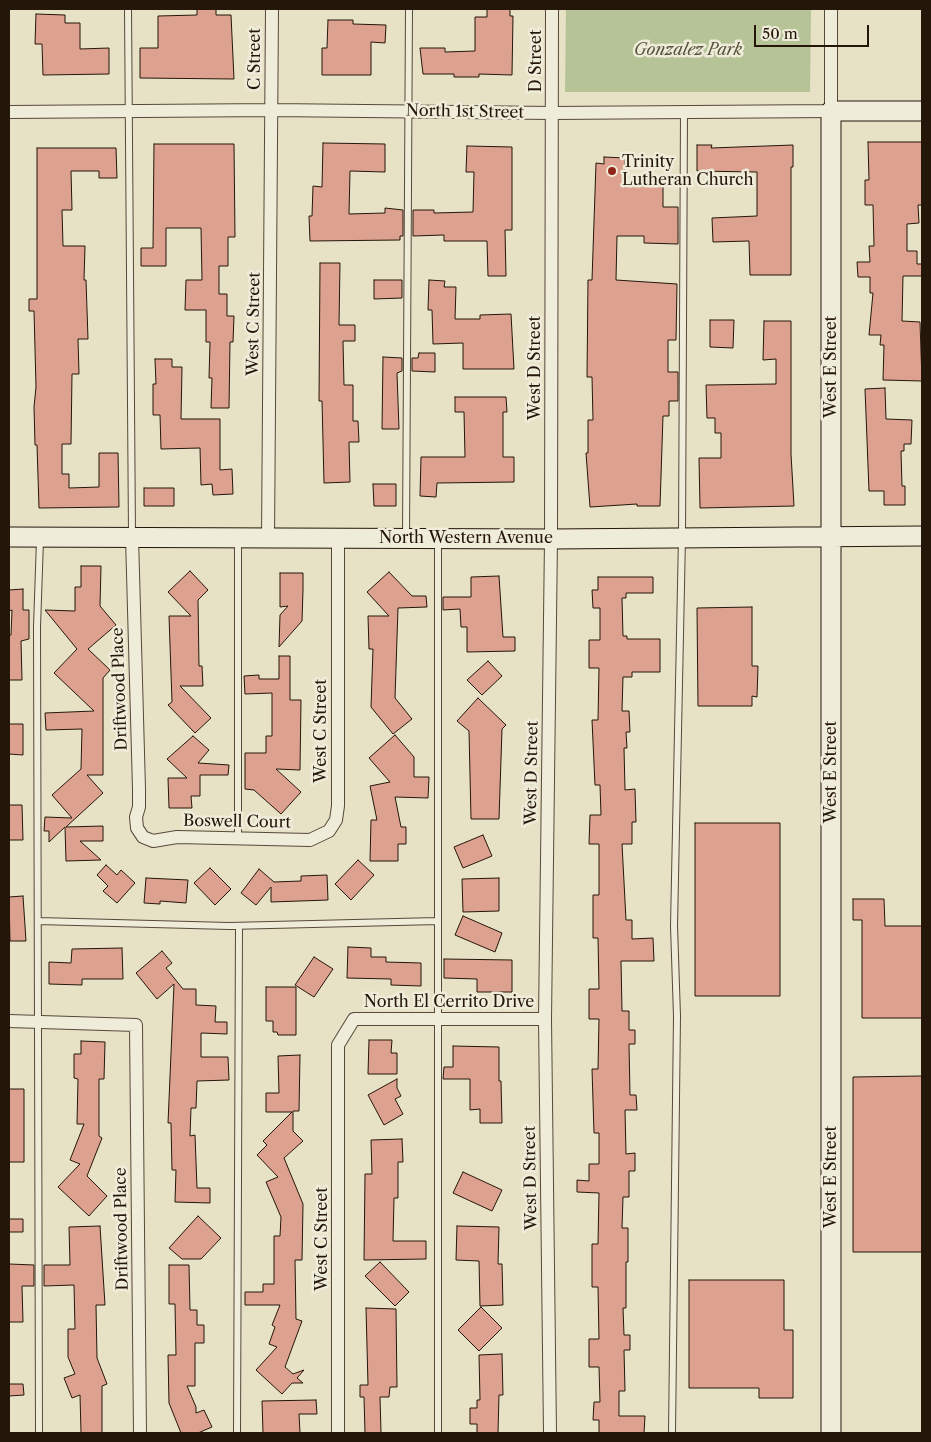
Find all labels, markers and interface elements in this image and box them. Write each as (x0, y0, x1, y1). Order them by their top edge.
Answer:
scale bar (756, 15, 871, 47)
text: 50 m (762, 24, 798, 43)
street label: C Street (245, 28, 265, 90)
street label: D Street (526, 30, 546, 92)
park label: Gonzalez Park (634, 40, 742, 60)
street label: North 1st Street (406, 101, 524, 123)
place label: Trinity Lutheran Church (622, 152, 754, 190)
marker: Trinity Lutheran Church (606, 165, 618, 177)
street label: West C Street (243, 272, 265, 376)
street label: West D Street (525, 316, 545, 420)
street label: West E Street (821, 316, 841, 418)
street label: North Western Avenue (379, 528, 553, 548)
street label: Driftwood Place (108, 627, 132, 751)
street label: West C Street (311, 679, 331, 783)
street label: West D Street (521, 721, 543, 825)
street label: West E Street (821, 721, 841, 823)
street label: Boswell Court (183, 811, 291, 833)
street label: North El Cerrito Drive (364, 992, 534, 1012)
street label: West D Street (520, 1126, 542, 1230)
street label: West E Street (821, 1126, 841, 1228)
street label: Driftwood Place (111, 1167, 133, 1291)
street label: West C Street (312, 1187, 332, 1291)

